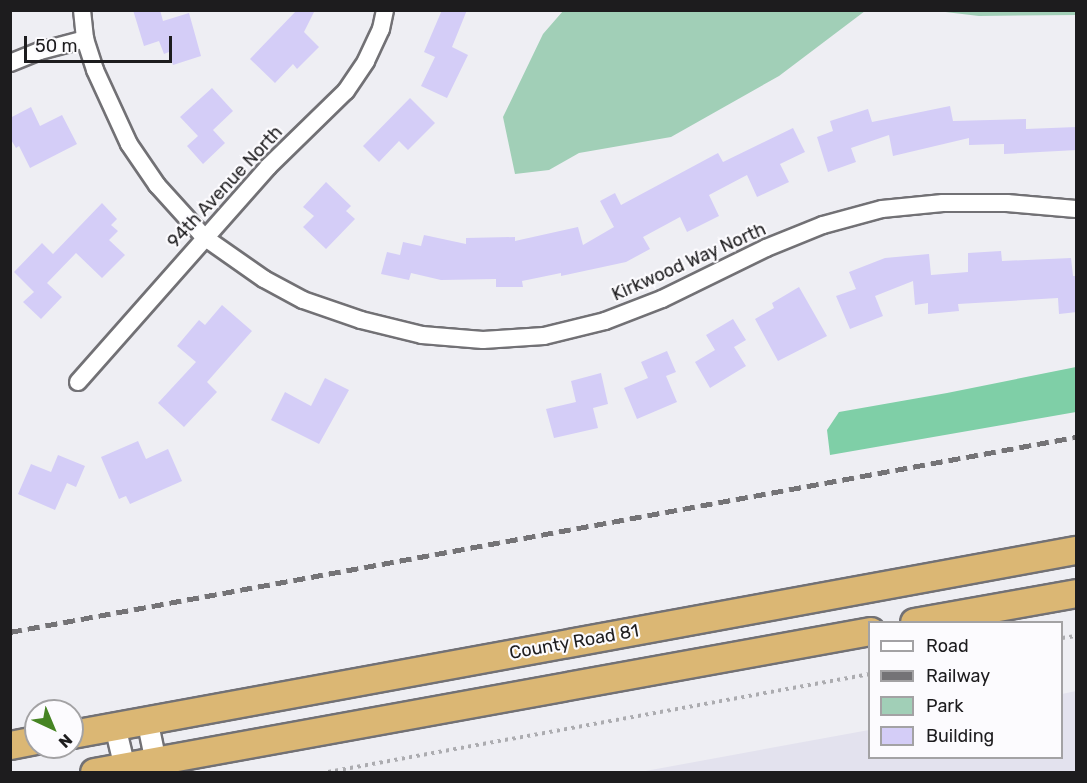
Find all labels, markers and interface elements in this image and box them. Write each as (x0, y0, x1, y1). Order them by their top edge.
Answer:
scale bar (27, 24, 176, 62)
text: 50 m (35, 35, 78, 57)
street label: 94th Avenue North (163, 121, 287, 253)
street label: Kirkwood Way North (608, 218, 770, 306)
street label: County Road 81 (507, 620, 641, 664)
legend (868, 621, 1063, 759)
text: Road (926, 635, 969, 657)
text: Railway (926, 665, 990, 687)
text: Park (926, 695, 963, 717)
north arrow (24, 699, 84, 759)
text: Building (926, 725, 994, 747)
text: N (55, 730, 76, 752)

